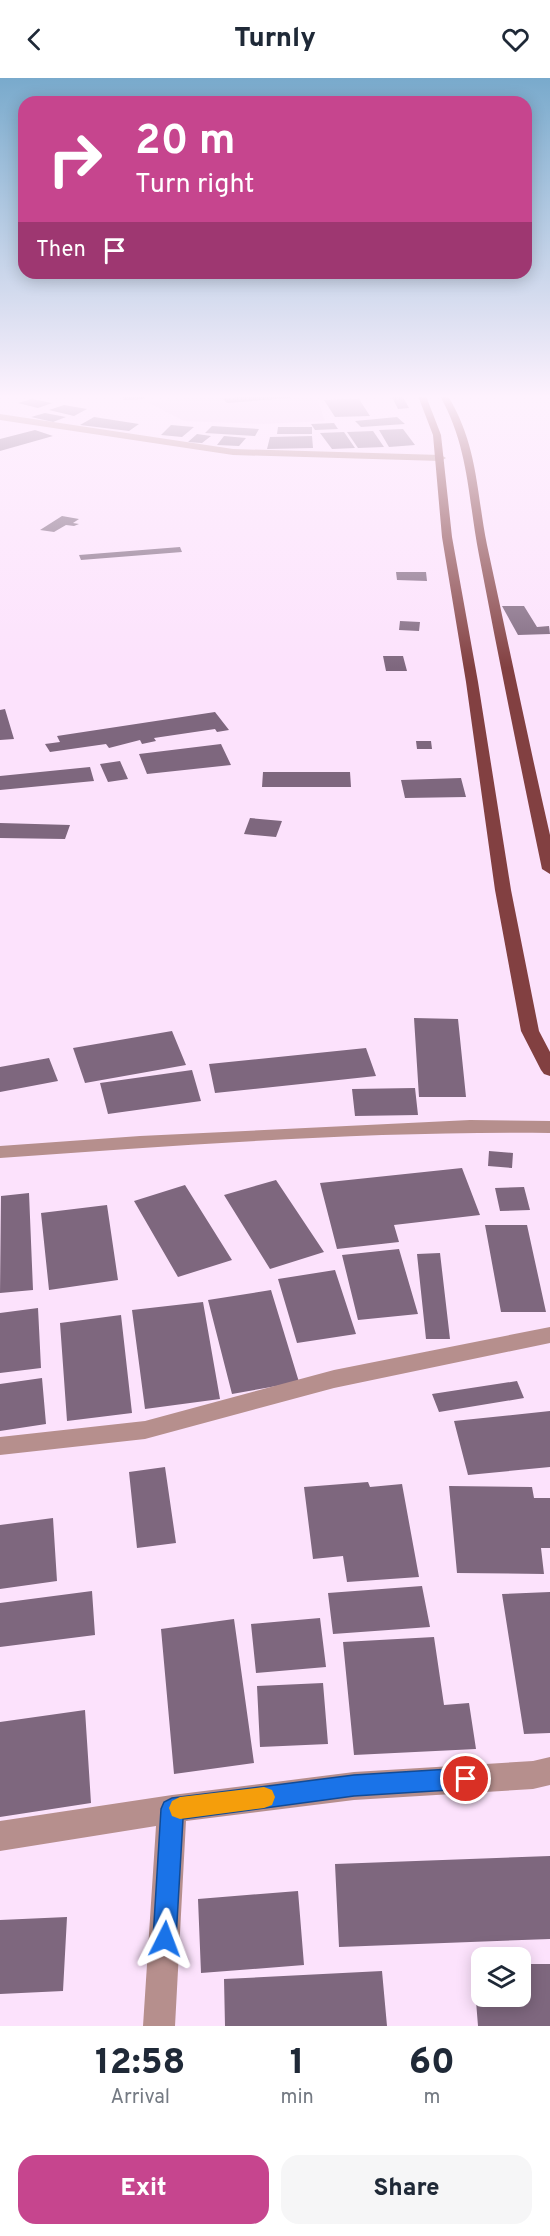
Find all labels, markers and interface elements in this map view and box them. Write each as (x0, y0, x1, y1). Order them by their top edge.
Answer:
text: Turnly (234, 22, 316, 56)
icon: back (18, 23, 51, 56)
icon: heart (499, 23, 532, 56)
text: 20 m (135, 116, 236, 169)
icon: right (36, 120, 114, 198)
text: Turn right (135, 168, 254, 202)
icon: arrive (98, 234, 131, 267)
text: Then (36, 237, 86, 264)
pin (440, 1753, 491, 1804)
icon: arrive (449, 1762, 482, 1795)
position arrow (133, 1907, 197, 1971)
map controls (471, 1947, 531, 2007)
button: layers (471, 1947, 531, 2007)
text: 12:58 (95, 2041, 185, 2087)
text: 1 (290, 2041, 304, 2087)
text: 60 (409, 2041, 455, 2087)
text: Arrival (110, 2085, 170, 2111)
text: min (280, 2085, 314, 2111)
text: m (423, 2085, 440, 2111)
button: Exit (18, 2155, 269, 2224)
button: Share (281, 2155, 532, 2224)

